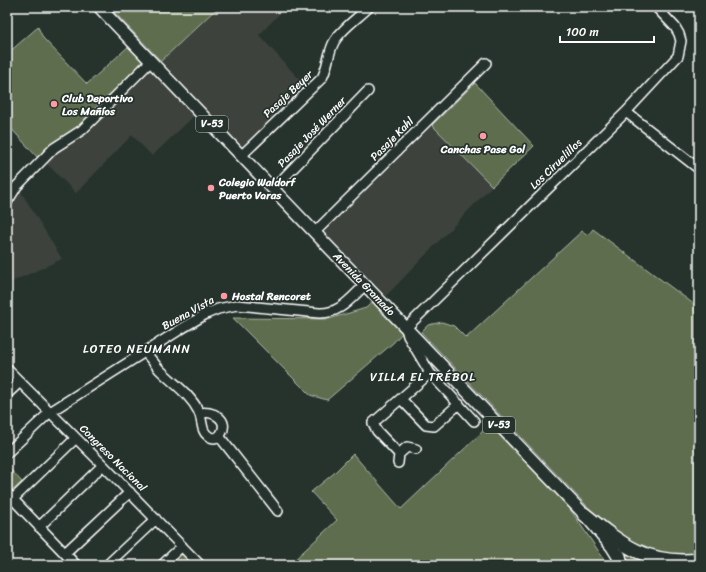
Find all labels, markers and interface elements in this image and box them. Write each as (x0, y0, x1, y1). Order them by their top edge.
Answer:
scale bar (560, 18, 654, 44)
text: 100 m (566, 21, 599, 43)
street label: Pasaje Beyer (259, 65, 319, 122)
place label: Club Deportivo Los Mañíos (61, 89, 134, 121)
street label: Pasaje José Werner (273, 92, 351, 172)
marker: Club Deportivo Los Mañíos (49, 99, 59, 109)
street label: Pasaje Kahl (366, 112, 419, 165)
road number: V-53 (196, 116, 228, 132)
marker: Canchas Pase Gol (478, 131, 488, 141)
street label: Los Ciruelillos (525, 134, 587, 194)
place label: Canchas Pase Gol (440, 140, 526, 159)
place label: Colegio Waldorf Puerto Varas (218, 173, 296, 205)
marker: Colegio Waldorf Puerto Varas (206, 183, 216, 193)
street label: Avenida Gramado (328, 247, 400, 321)
place label: Hostal Rencoret (231, 287, 311, 306)
street label: Buena Vista (158, 291, 218, 335)
marker: Hostal Rencoret (219, 291, 229, 301)
district label: LOTEO NEUMANN (83, 338, 191, 360)
district label: VILLA EL TRÉBOL (370, 366, 476, 388)
road number: V-53 (483, 417, 515, 433)
street label: Congreso Nacional (75, 420, 152, 497)

